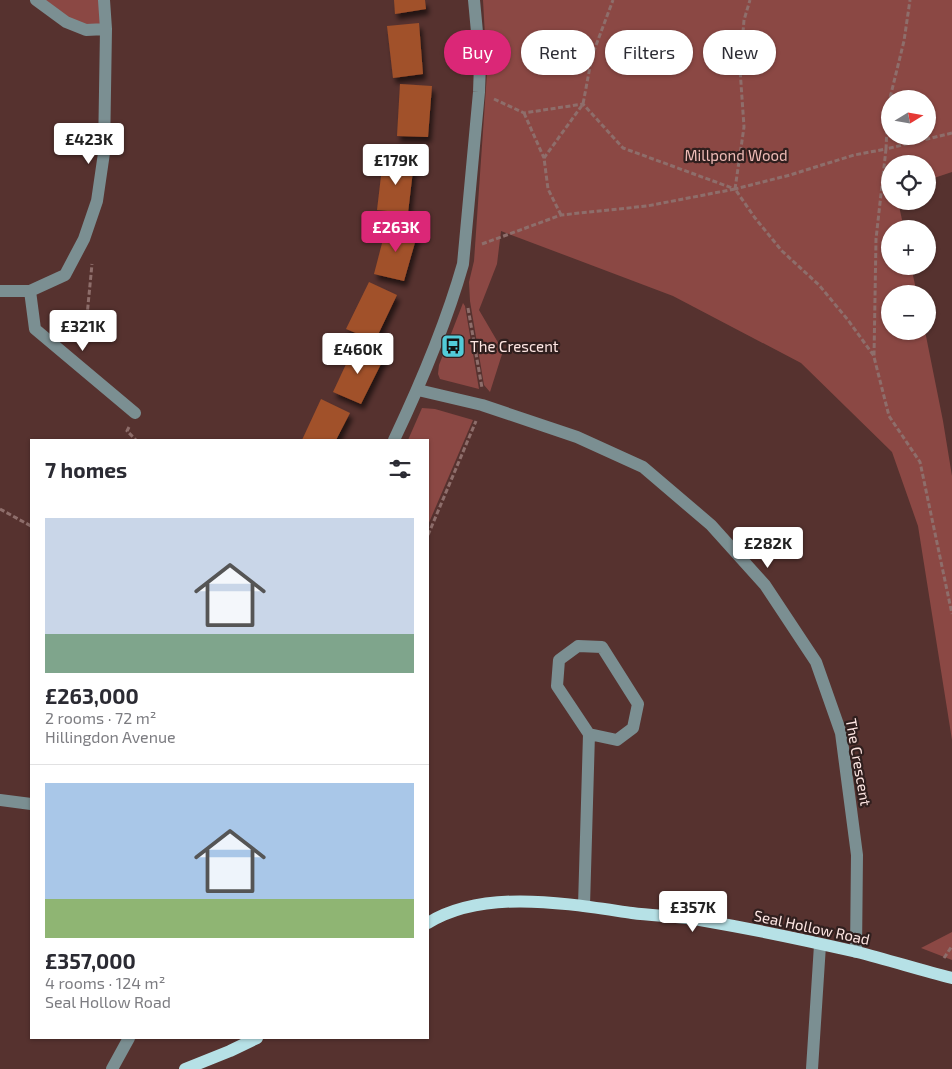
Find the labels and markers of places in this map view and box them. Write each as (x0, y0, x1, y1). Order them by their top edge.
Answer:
pin: £423K (54, 122, 124, 165)
pin: £179K (361, 144, 431, 186)
pin: £263K (361, 210, 431, 253)
pin: £321K (48, 310, 118, 352)
pin: £460K (323, 332, 393, 375)
bus stop icon: The Crescent (440, 333, 466, 359)
place label: The Crescent (470, 337, 559, 355)
pin: £282K (733, 526, 803, 569)
pin: £357K (658, 890, 728, 933)

